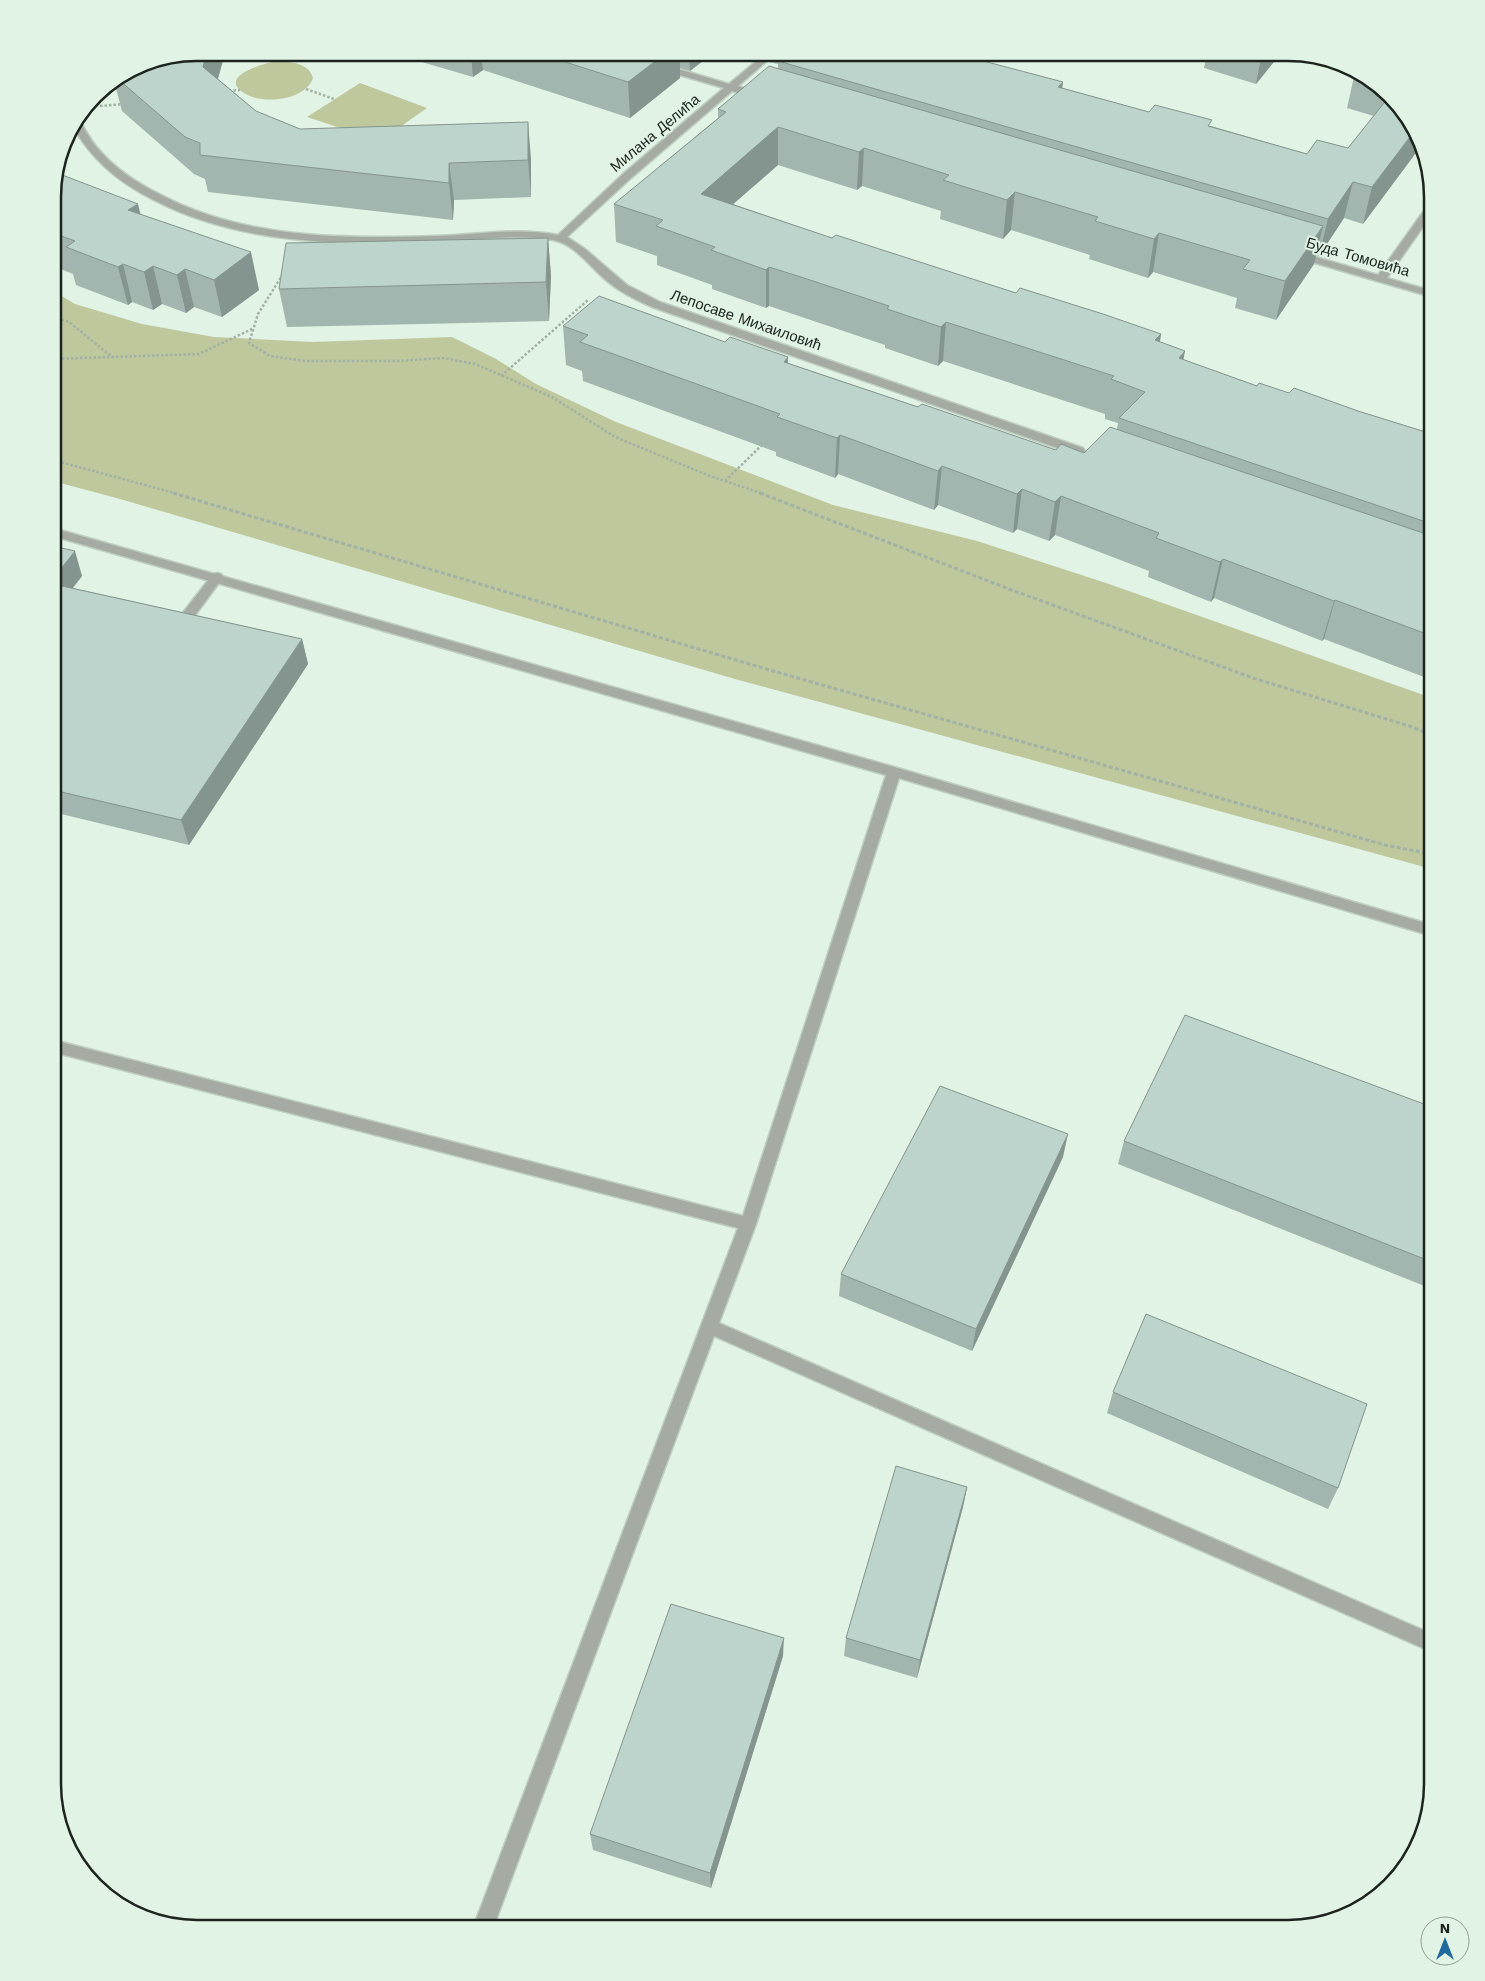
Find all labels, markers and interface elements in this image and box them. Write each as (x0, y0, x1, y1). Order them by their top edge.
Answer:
street label: Милана Делића (606, 90, 704, 176)
street label: Буда Томовића (1304, 234, 1412, 281)
street label: Лепосаве Михаиловић (668, 286, 824, 354)
north arrow (1420, 1916, 1470, 1966)
text: N (1440, 1920, 1450, 1936)

